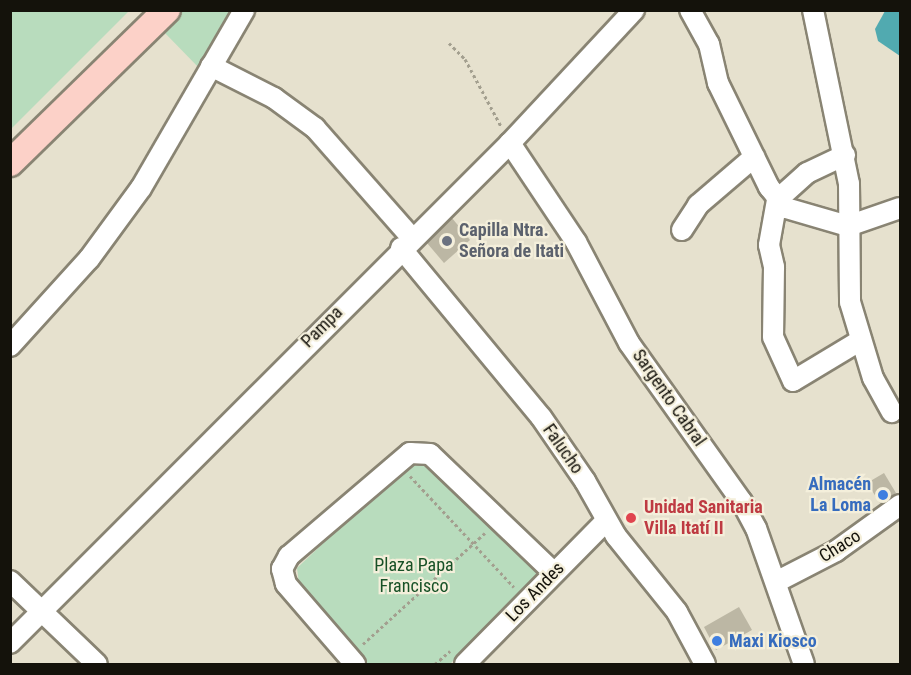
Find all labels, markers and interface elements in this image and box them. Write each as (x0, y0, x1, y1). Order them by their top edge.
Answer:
place label: Capilla Ntra. Señora de Itati (459, 220, 564, 262)
marker: Capilla Ntra. Señora de Itati (440, 234, 454, 248)
street label: Pampa (297, 302, 347, 352)
street label: Sargento Cabral (628, 345, 710, 451)
street label: Falucho (538, 420, 588, 478)
place label: Almacén La Loma (808, 474, 871, 516)
marker: Almacén La Loma (876, 488, 890, 502)
place label: Unidad Sanitaria Villa Itatí II (644, 497, 763, 540)
marker: Unidad Sanitaria Villa Itatí II (622, 509, 640, 527)
street label: Chaco (815, 525, 865, 567)
park label: Plaza Papa Francisco (374, 555, 454, 598)
street label: Los Andes (501, 558, 569, 626)
place label: Maxi Kiosco (729, 630, 817, 652)
marker: Maxi Kiosco (710, 634, 724, 648)

